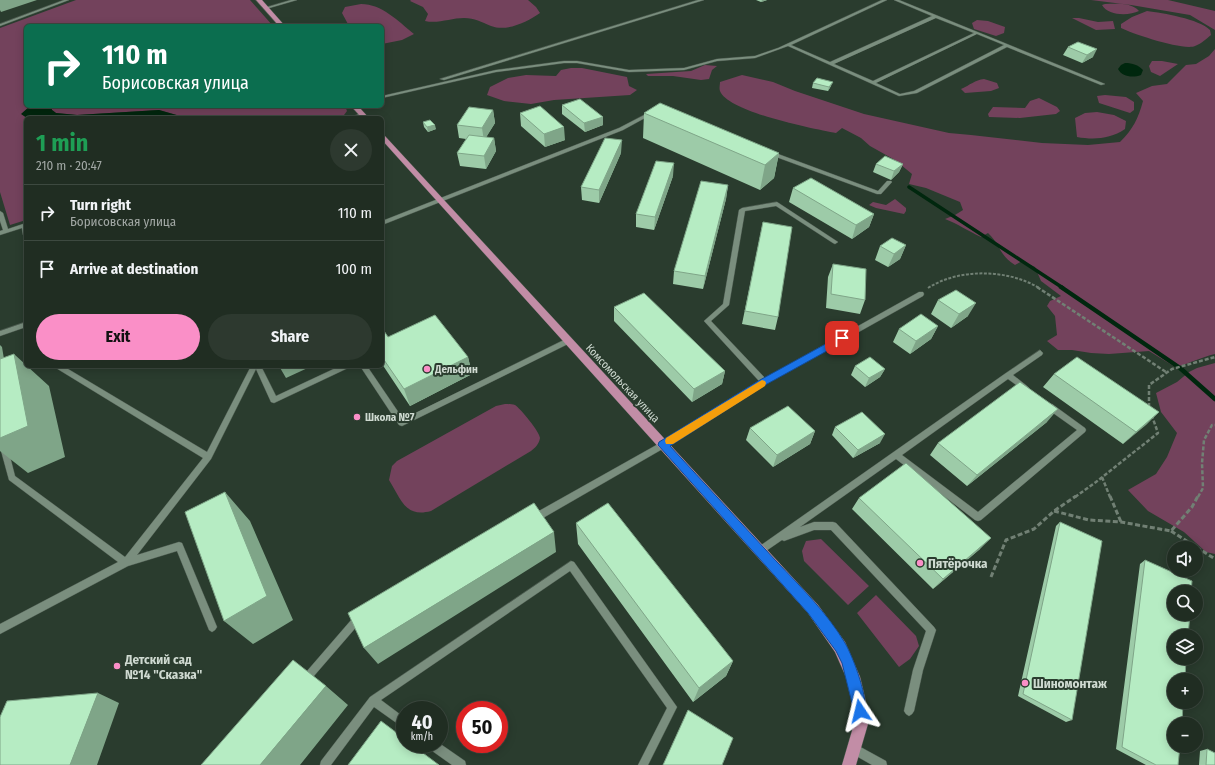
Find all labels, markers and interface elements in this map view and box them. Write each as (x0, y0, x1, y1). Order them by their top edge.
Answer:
text: 110 m (102, 38, 168, 71)
icon: right (36, 40, 88, 92)
text: Борисовская улица (102, 72, 249, 94)
text: 1 min (36, 129, 88, 157)
button: close (330, 129, 372, 171)
text: 210 m · 20:47 (36, 158, 102, 173)
text: Turn right (70, 196, 131, 214)
icon: right (36, 202, 58, 224)
text: 110 m (338, 204, 372, 222)
text: Борисовская улица (70, 214, 176, 229)
icon: arrive (36, 258, 58, 280)
text: Arrive at destination (70, 260, 198, 278)
text: 100 m (335, 260, 372, 278)
button: Exit (36, 314, 200, 360)
button: Share (208, 314, 372, 360)
pin (825, 321, 859, 355)
icon: arrive (831, 327, 853, 349)
street label: Комсомольская улица (583, 342, 662, 425)
place label: Дельфин (434, 363, 478, 376)
marker: Дельфин (422, 364, 432, 374)
place label: Школа №7 (365, 411, 415, 424)
marker: Школа №7 (352, 412, 362, 422)
map controls (1167, 541, 1203, 753)
button: sound (1167, 541, 1203, 577)
place label: Пятёрочка (928, 556, 988, 571)
marker: Пятёрочка (915, 558, 925, 568)
button: search (1167, 585, 1203, 621)
button: layers (1167, 629, 1203, 665)
place label: Детский сад №14 "Сказка" (124, 652, 202, 682)
marker: Детский сад №14 "Сказка" (112, 661, 122, 671)
button: + (1167, 673, 1203, 709)
place label: Шиномонтаж (1033, 676, 1107, 691)
marker: Шиномонтаж (1020, 678, 1030, 688)
position arrow (839, 690, 881, 732)
speed limit sign: 50 (456, 701, 508, 753)
text: 40 (411, 710, 433, 734)
button: − (1167, 717, 1203, 753)
text: km/h (411, 731, 433, 743)

